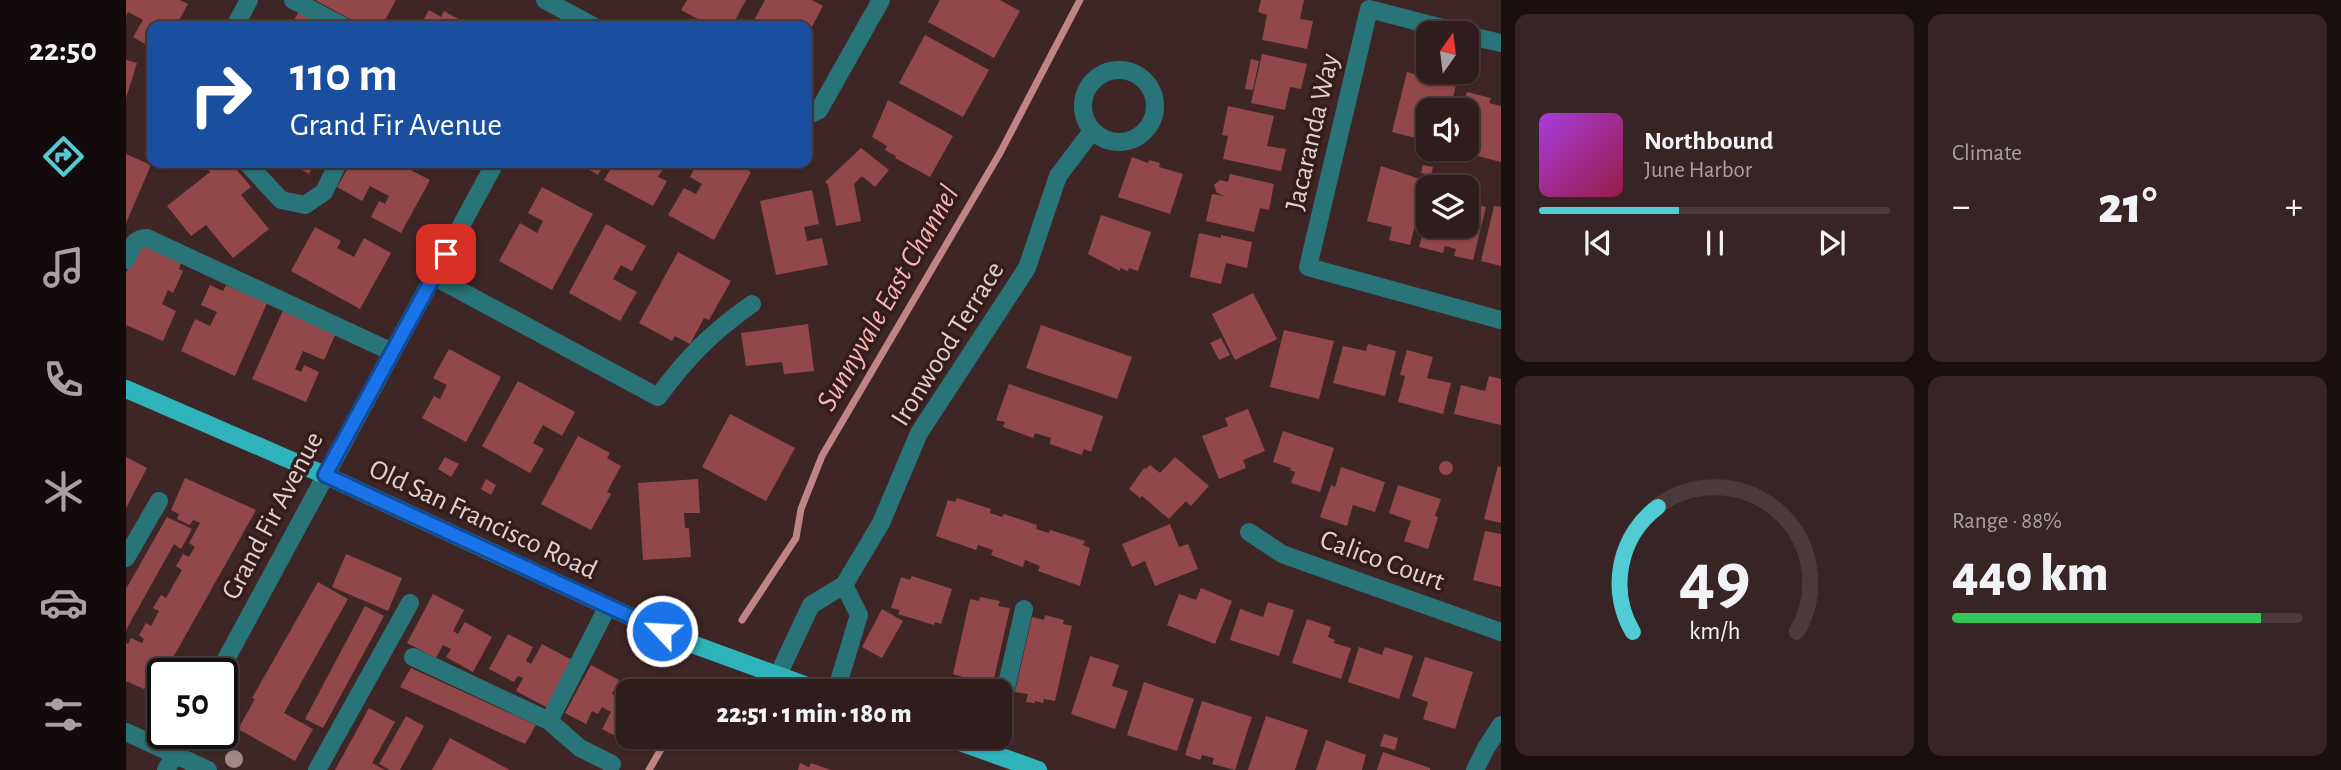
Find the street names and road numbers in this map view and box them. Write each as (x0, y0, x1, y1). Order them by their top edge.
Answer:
street label: Jacaranda Way (1281, 51, 1345, 213)
street label: Ironwood Terrace (886, 257, 1010, 431)
street label: Grand Fir Avenue (217, 428, 329, 604)
street label: Old San Francisco Road (365, 455, 601, 585)
street label: Calico Court (1316, 526, 1448, 596)

